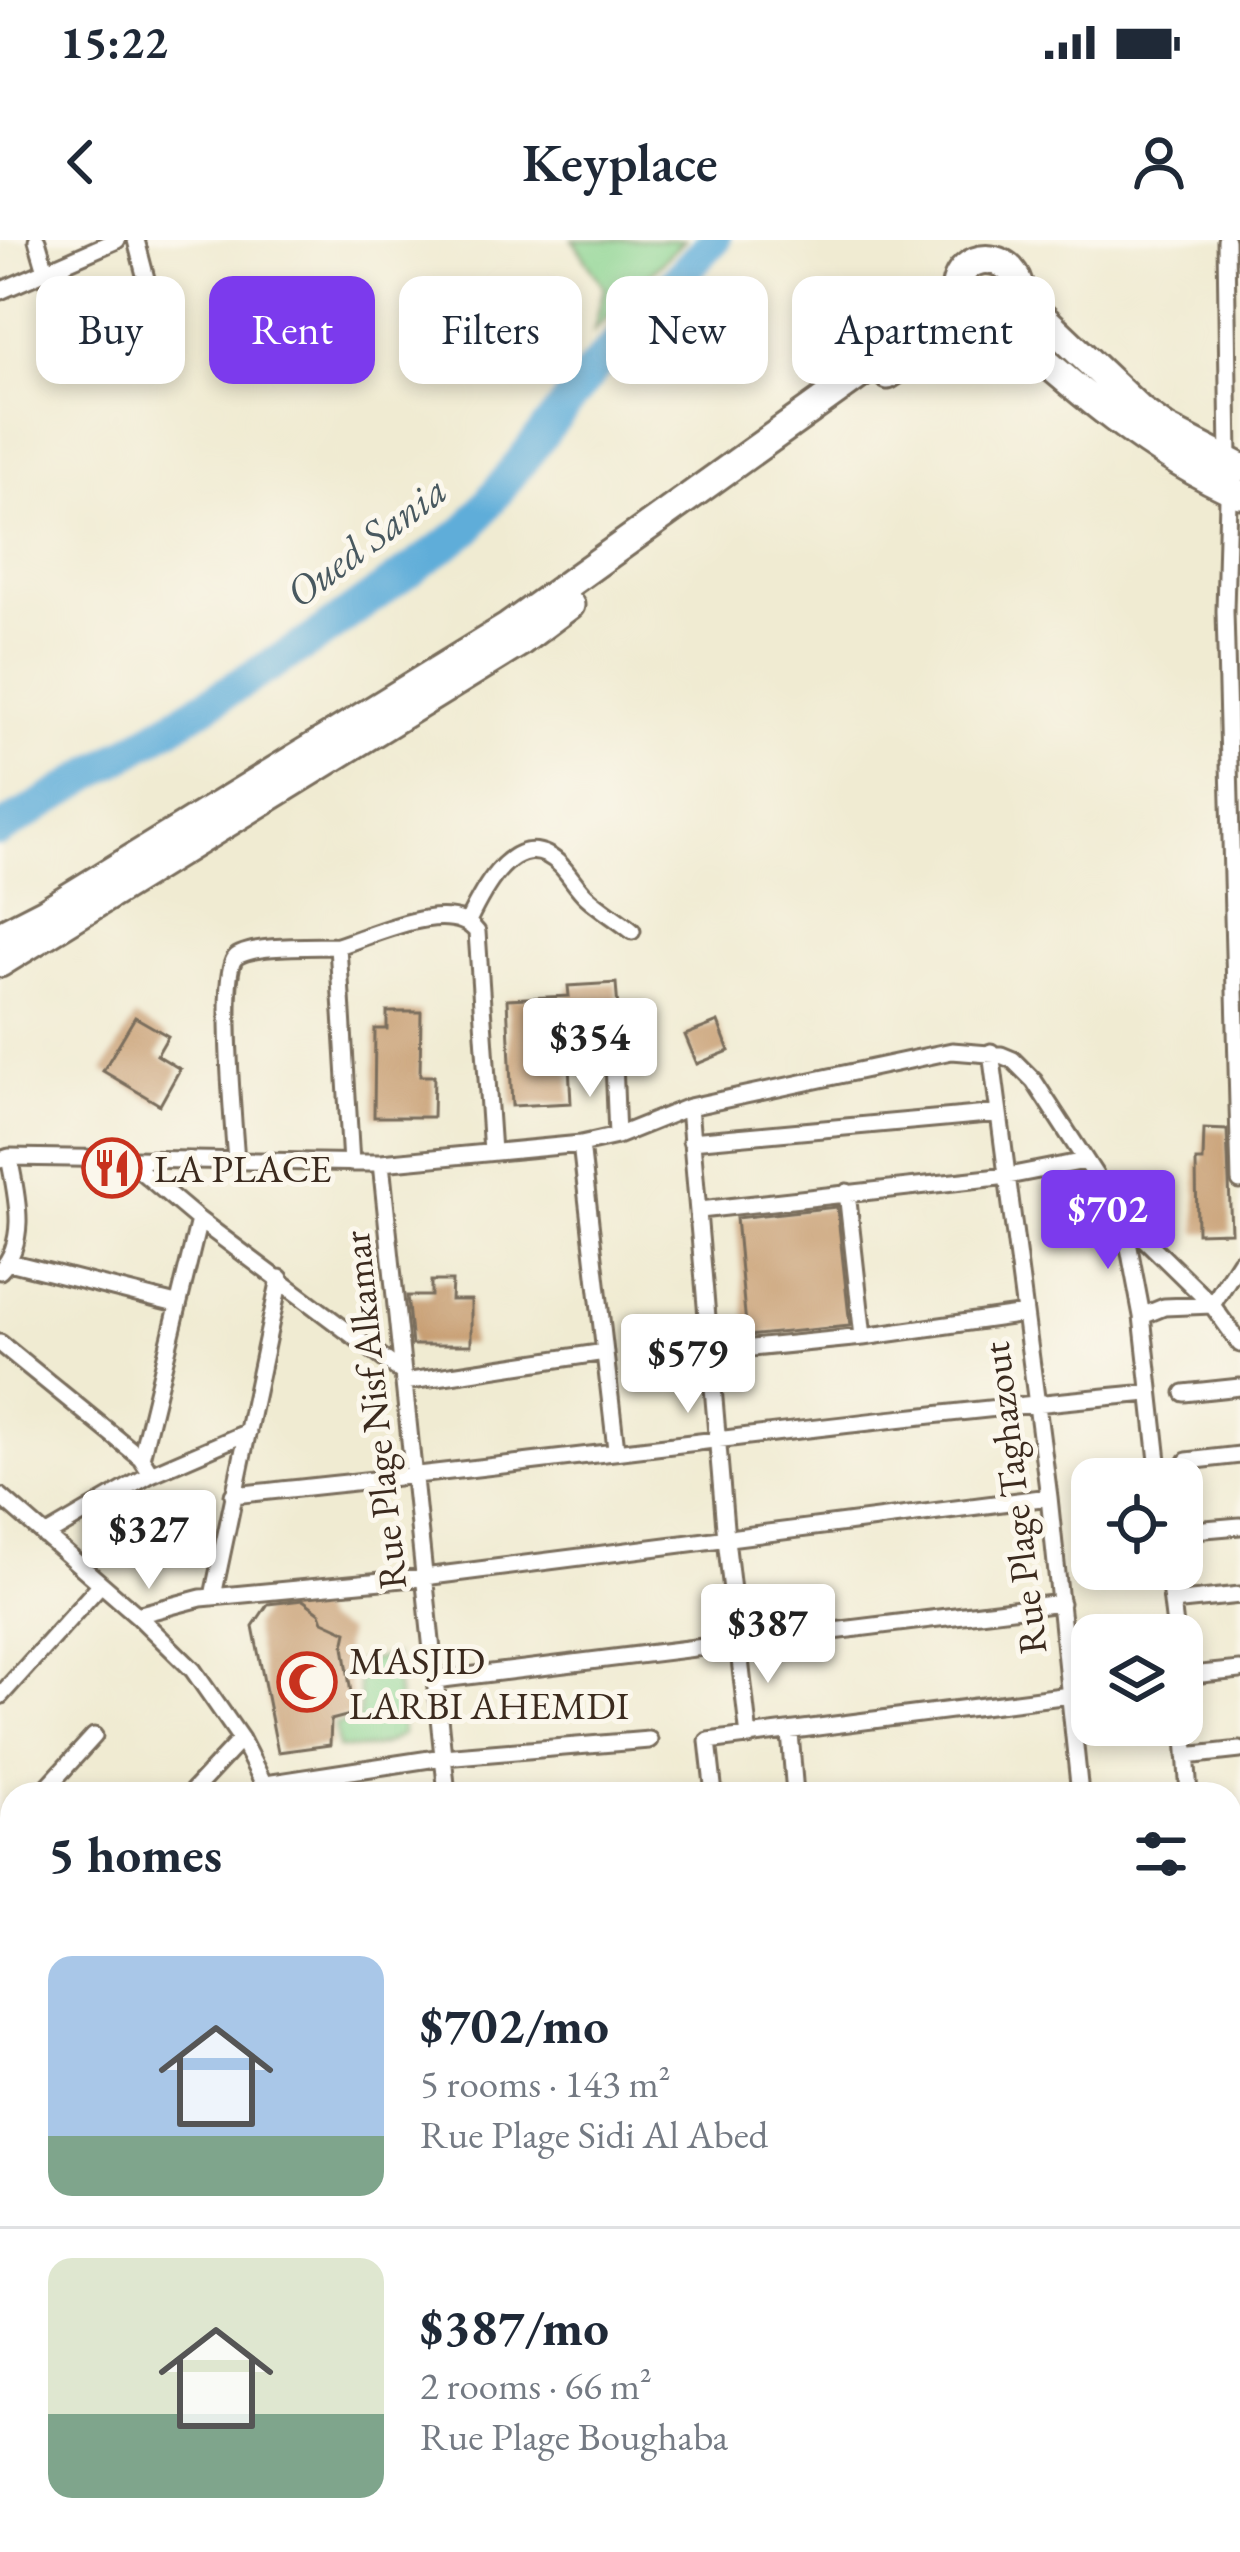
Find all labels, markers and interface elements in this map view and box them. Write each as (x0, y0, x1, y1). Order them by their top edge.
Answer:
text: 15:22 (60, 13, 168, 71)
text: Keyplace (522, 127, 718, 197)
icon: back (48, 129, 114, 195)
icon: person (1126, 129, 1192, 195)
chip: Buy (36, 276, 185, 384)
chip: Rent (209, 276, 375, 384)
chip: Filters (399, 276, 582, 384)
chip: New (606, 276, 768, 384)
chip: Apartment (792, 276, 1055, 384)
water label: Oued Sania (274, 462, 458, 620)
pin: $354 (519, 998, 661, 1100)
text: $354 (550, 1011, 630, 1062)
restaurant icon: LA PLACE (81, 1137, 143, 1199)
place label: LA PLACE (154, 1143, 331, 1194)
pin: $702 (1037, 1170, 1179, 1272)
text: $702 (1068, 1183, 1148, 1234)
street label: Rue Plage Nisf Alkamar (330, 1228, 418, 1592)
pin: $579 (617, 1314, 759, 1416)
text: $579 (648, 1327, 728, 1378)
street label: Rue Plage Taghazout (970, 1339, 1058, 1657)
map controls (1071, 1458, 1203, 1746)
button: locate (1071, 1458, 1203, 1590)
pin: $327 (78, 1490, 220, 1592)
text: $327 (109, 1503, 189, 1554)
pin: $387 (697, 1584, 839, 1686)
text: $387 (728, 1597, 808, 1648)
button: layers (1071, 1614, 1203, 1746)
place label: MASJID LARBI AHEMDI (349, 1635, 629, 1731)
mosque icon: MASJID LARBI AHEMDI (276, 1651, 338, 1713)
text: 5 homes (48, 1821, 222, 1887)
icon: filters (1128, 1821, 1194, 1887)
text: $702/mo (420, 1992, 609, 2058)
icon: home (144, 2004, 288, 2148)
text: 5 rooms · 143 m² (420, 2058, 671, 2109)
text: Rue Plage Sidi Al Abed (420, 2109, 768, 2160)
text: $387/mo (420, 2294, 609, 2360)
icon: home (144, 2306, 288, 2450)
text: 2 rooms · 66 m² (420, 2360, 652, 2411)
text: Rue Plage Boughaba (420, 2411, 728, 2462)

